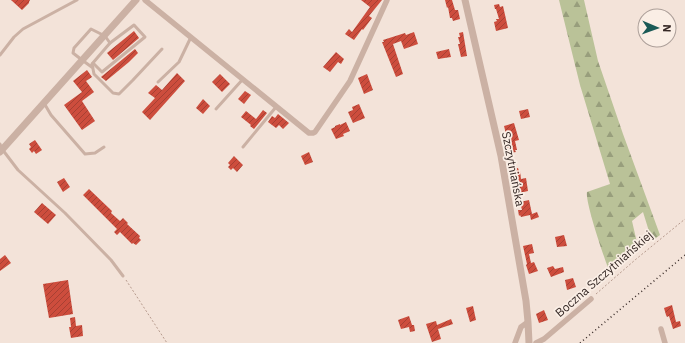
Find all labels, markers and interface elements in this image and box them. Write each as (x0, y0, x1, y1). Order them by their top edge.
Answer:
north arrow (637, 8, 677, 48)
text: N (660, 24, 674, 33)
street label: Szczytniańska (499, 130, 528, 208)
street label: Boczna Szczytniańskiej (552, 227, 655, 320)

